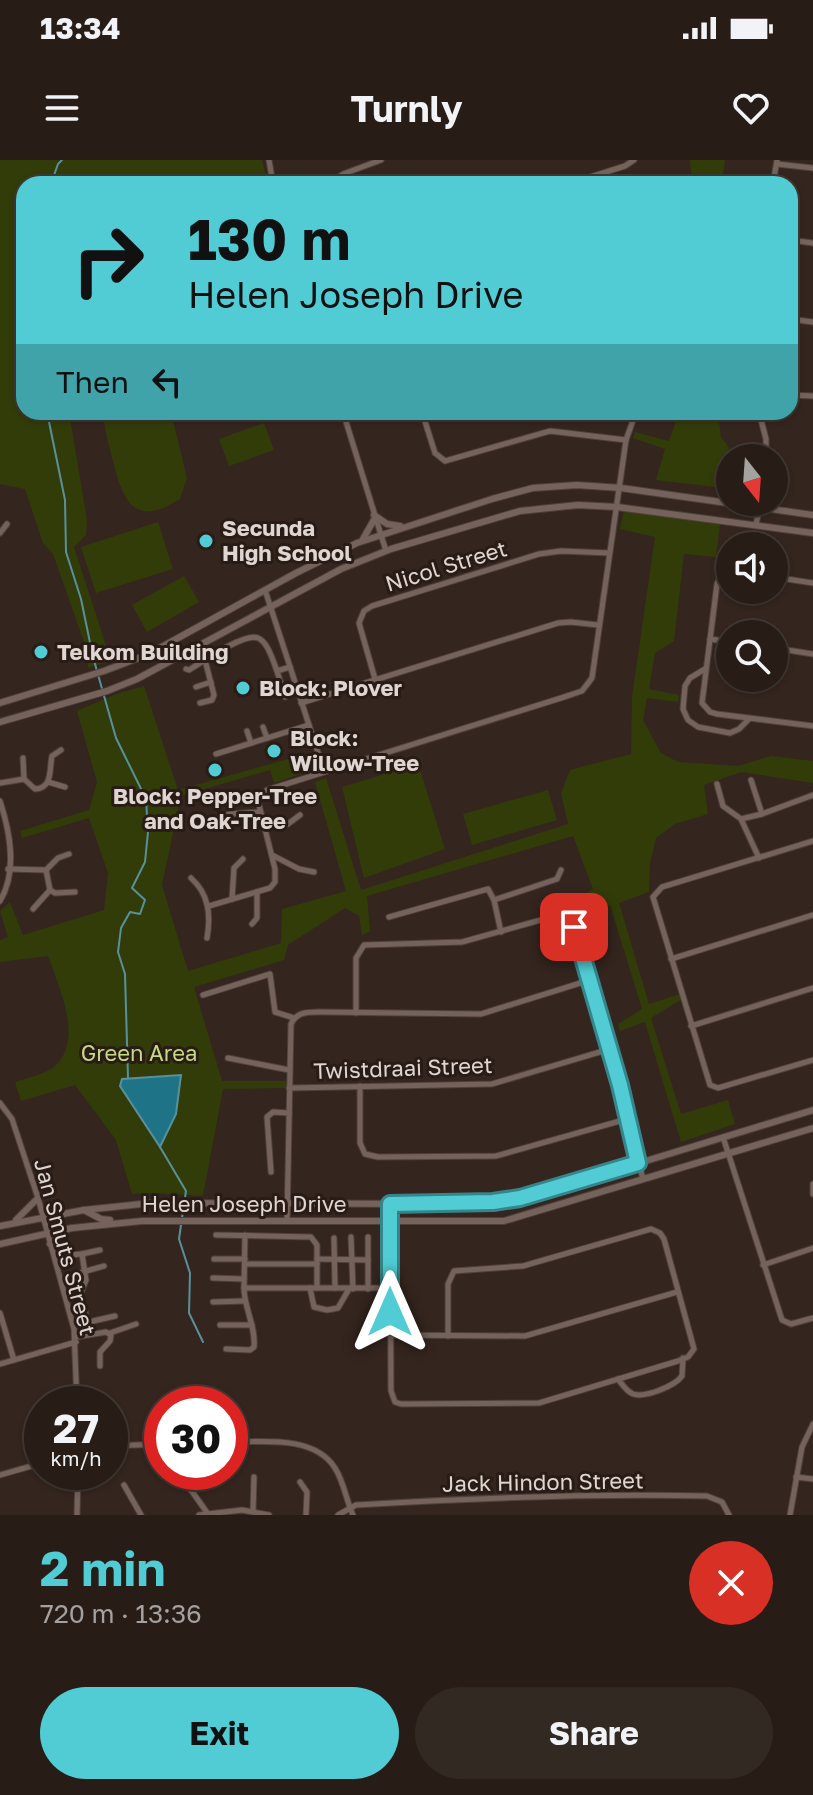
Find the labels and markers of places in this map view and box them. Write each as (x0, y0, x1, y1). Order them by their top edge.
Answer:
place label: Secunda High School (222, 514, 352, 566)
marker: Secunda High School (197, 532, 215, 550)
place label: Telkom Building (57, 638, 228, 665)
marker: Telkom Building (32, 643, 50, 661)
place label: Block: Plover (259, 674, 402, 701)
marker: Block: Plover (234, 679, 252, 697)
place label: Block: Willow-Tree (290, 724, 419, 776)
marker: Block: Willow-Tree (265, 742, 283, 760)
marker: Block: Pepper-Tree and Oak-Tree (206, 761, 224, 779)
place label: Block: Pepper-Tree and Oak-Tree (113, 782, 317, 834)
pin (540, 893, 608, 961)

